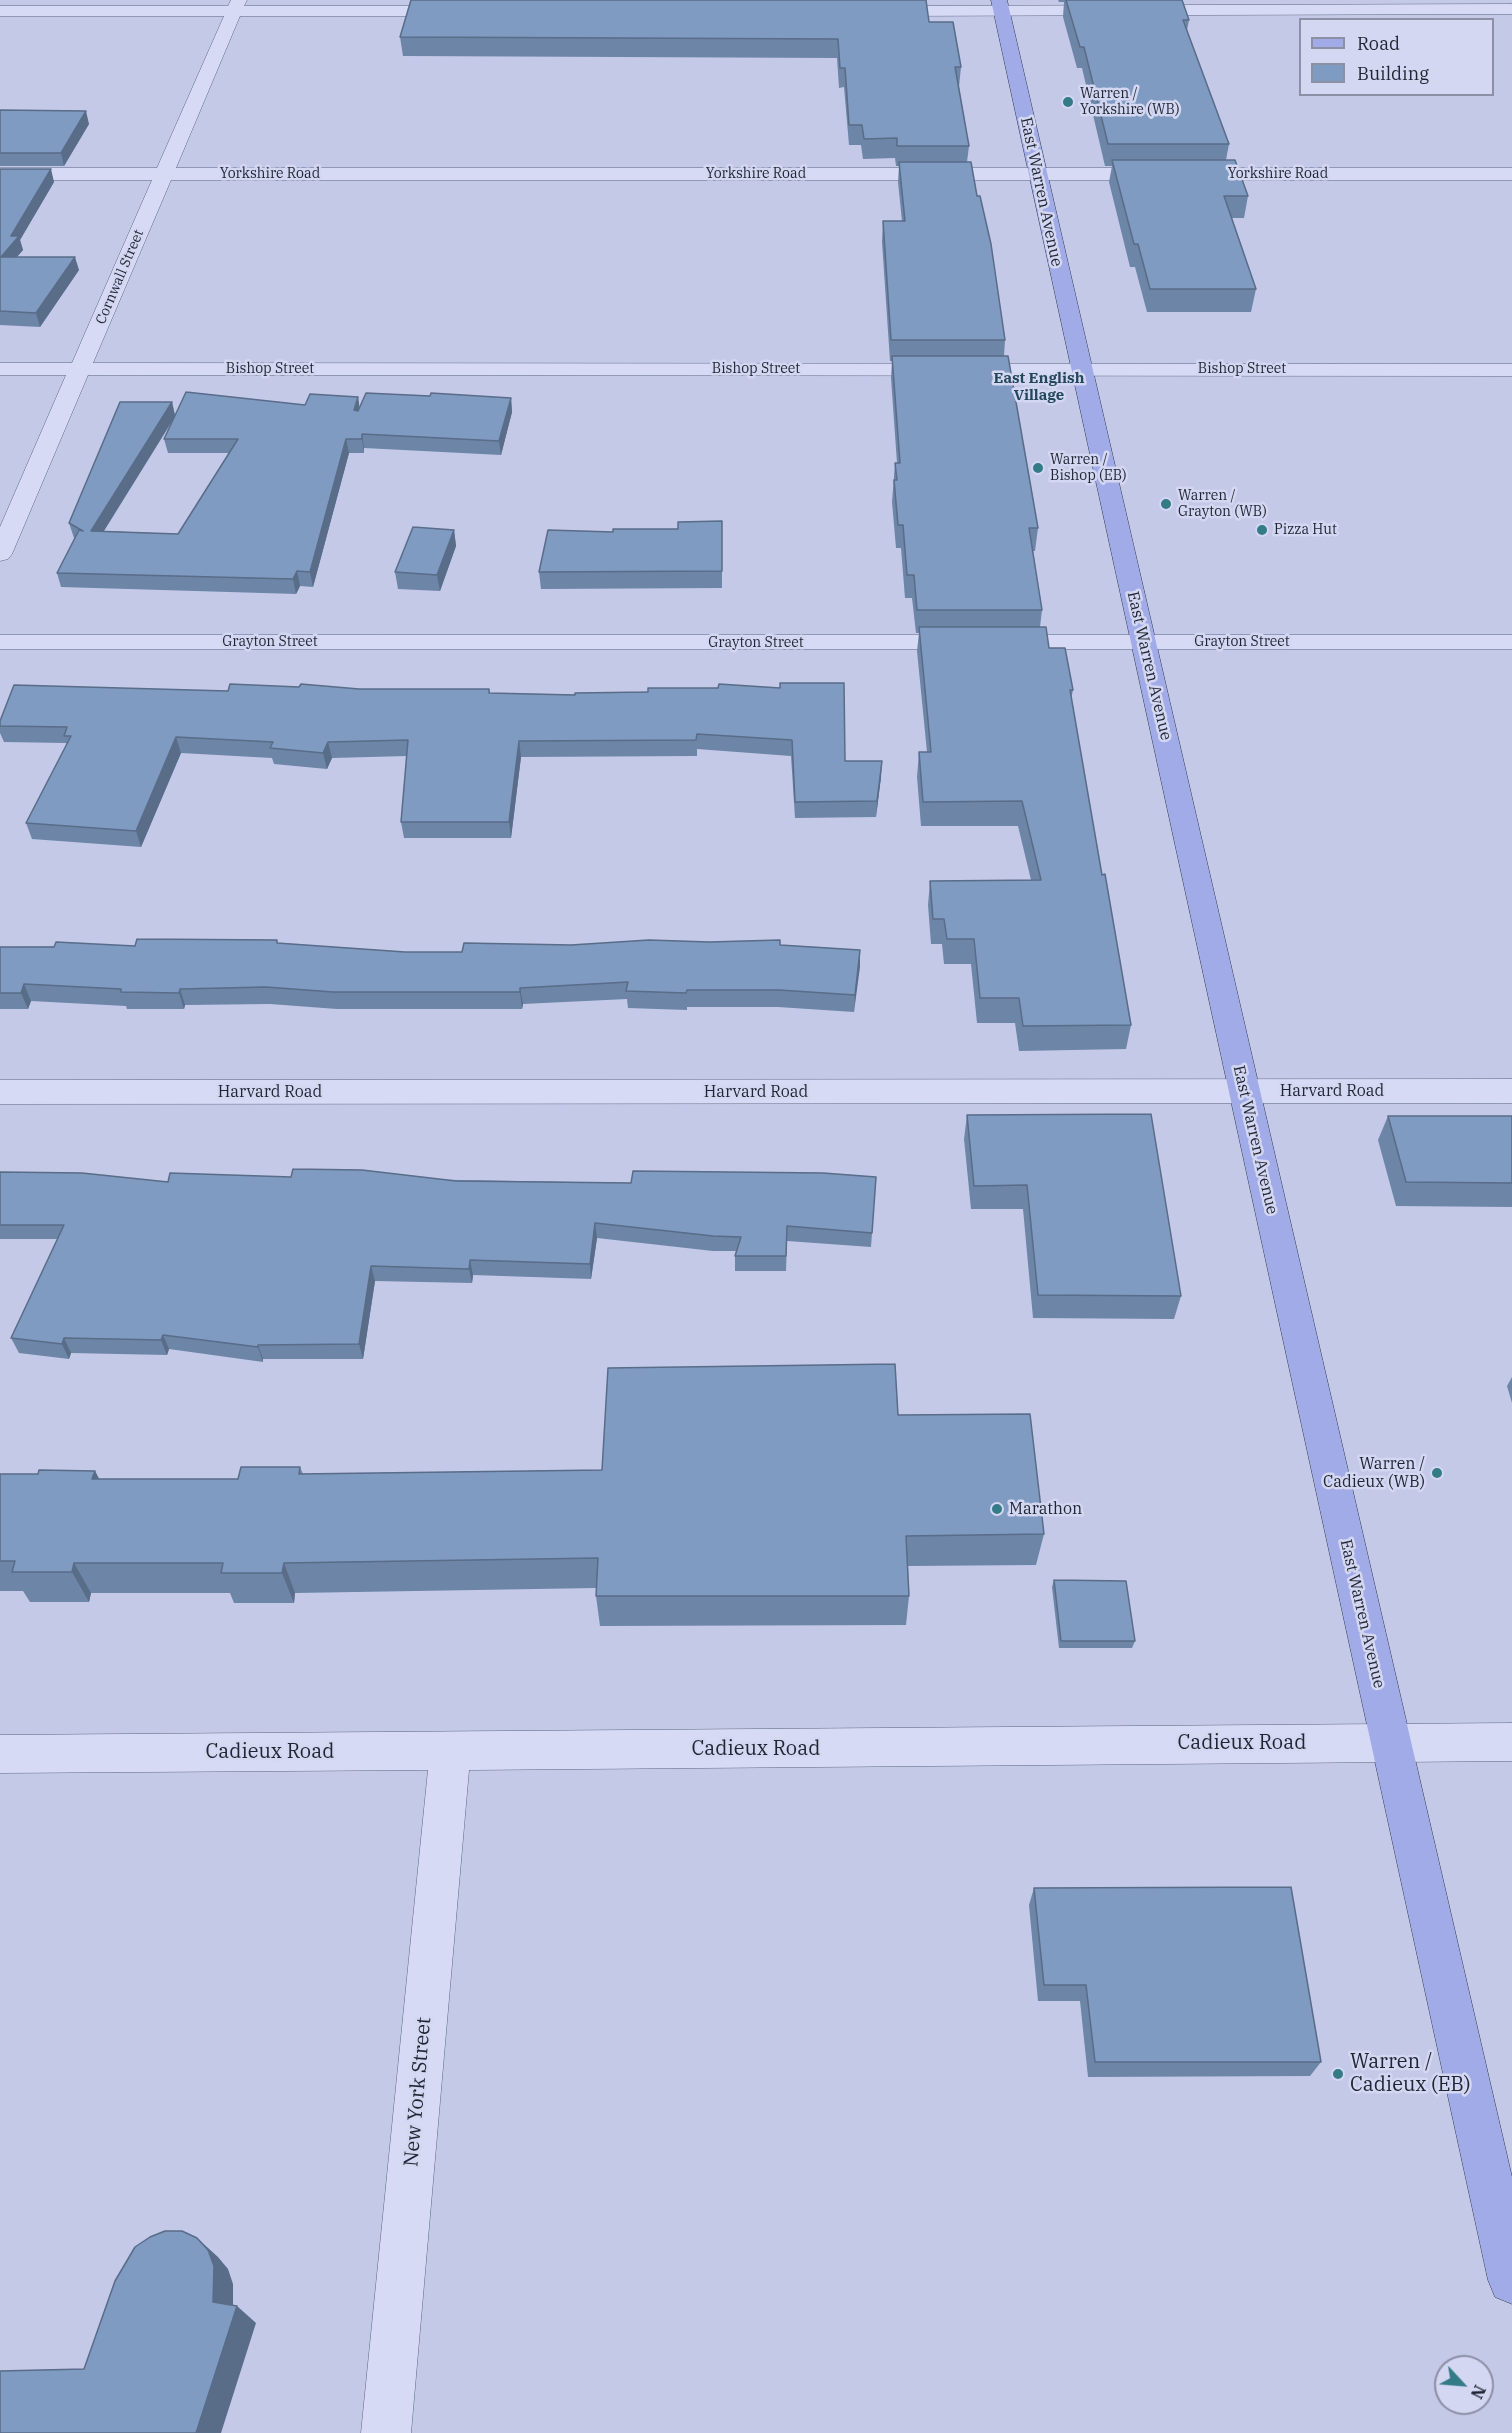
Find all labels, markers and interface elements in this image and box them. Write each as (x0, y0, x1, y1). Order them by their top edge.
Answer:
legend (1299, 18, 1494, 96)
text: Road (1357, 32, 1400, 55)
text: Building (1357, 62, 1429, 85)
place label: Warren / Yorkshire (WB) (1080, 86, 1180, 118)
marker: Warren / Yorkshire (WB) (1061, 95, 1075, 109)
street label: East Warren Avenue (1016, 116, 1066, 268)
street label: Yorkshire Road (220, 166, 320, 182)
street label: Yorkshire Road (706, 166, 806, 182)
street label: Yorkshire Road (1228, 166, 1328, 182)
street label: Cornwall Street (92, 227, 148, 327)
street label: Bishop Street (226, 361, 314, 377)
street label: Bishop Street (712, 361, 800, 377)
street label: Bishop Street (1198, 361, 1286, 377)
district label: East English Village (994, 370, 1084, 405)
place label: Warren / Bishop (EB) (1050, 452, 1127, 484)
marker: Warren / Bishop (EB) (1031, 461, 1045, 475)
place label: Warren / Grayton (WB) (1178, 488, 1267, 520)
marker: Warren / Grayton (WB) (1159, 497, 1173, 511)
place label: Pizza Hut (1274, 522, 1337, 538)
marker: Pizza Hut (1255, 523, 1269, 537)
street label: East Warren Avenue (1123, 590, 1175, 742)
street label: Grayton Street (222, 634, 318, 650)
street label: Grayton Street (1194, 634, 1290, 650)
street label: Grayton Street (708, 635, 804, 651)
street label: East Warren Avenue (1229, 1064, 1281, 1216)
street label: Harvard Road (1280, 1081, 1384, 1101)
street label: Harvard Road (218, 1082, 322, 1102)
street label: Harvard Road (704, 1082, 808, 1102)
place label: Warren / Cadieux (WB) (1323, 1454, 1425, 1492)
marker: Warren / Cadieux (WB) (1430, 1466, 1444, 1480)
place label: Marathon (1009, 1499, 1082, 1519)
marker: Marathon (990, 1502, 1004, 1516)
street label: East Warren Avenue (1336, 1538, 1388, 1690)
street label: Cadieux Road (1178, 1731, 1306, 1755)
street label: Cadieux Road (692, 1737, 820, 1761)
street label: Cadieux Road (206, 1740, 334, 1764)
street label: New York Street (399, 2016, 437, 2168)
place label: Warren / Cadieux (EB) (1350, 2050, 1470, 2097)
marker: Warren / Cadieux (EB) (1331, 2067, 1345, 2081)
north arrow (1434, 2355, 1494, 2415)
text: N (1467, 2382, 1490, 2402)

